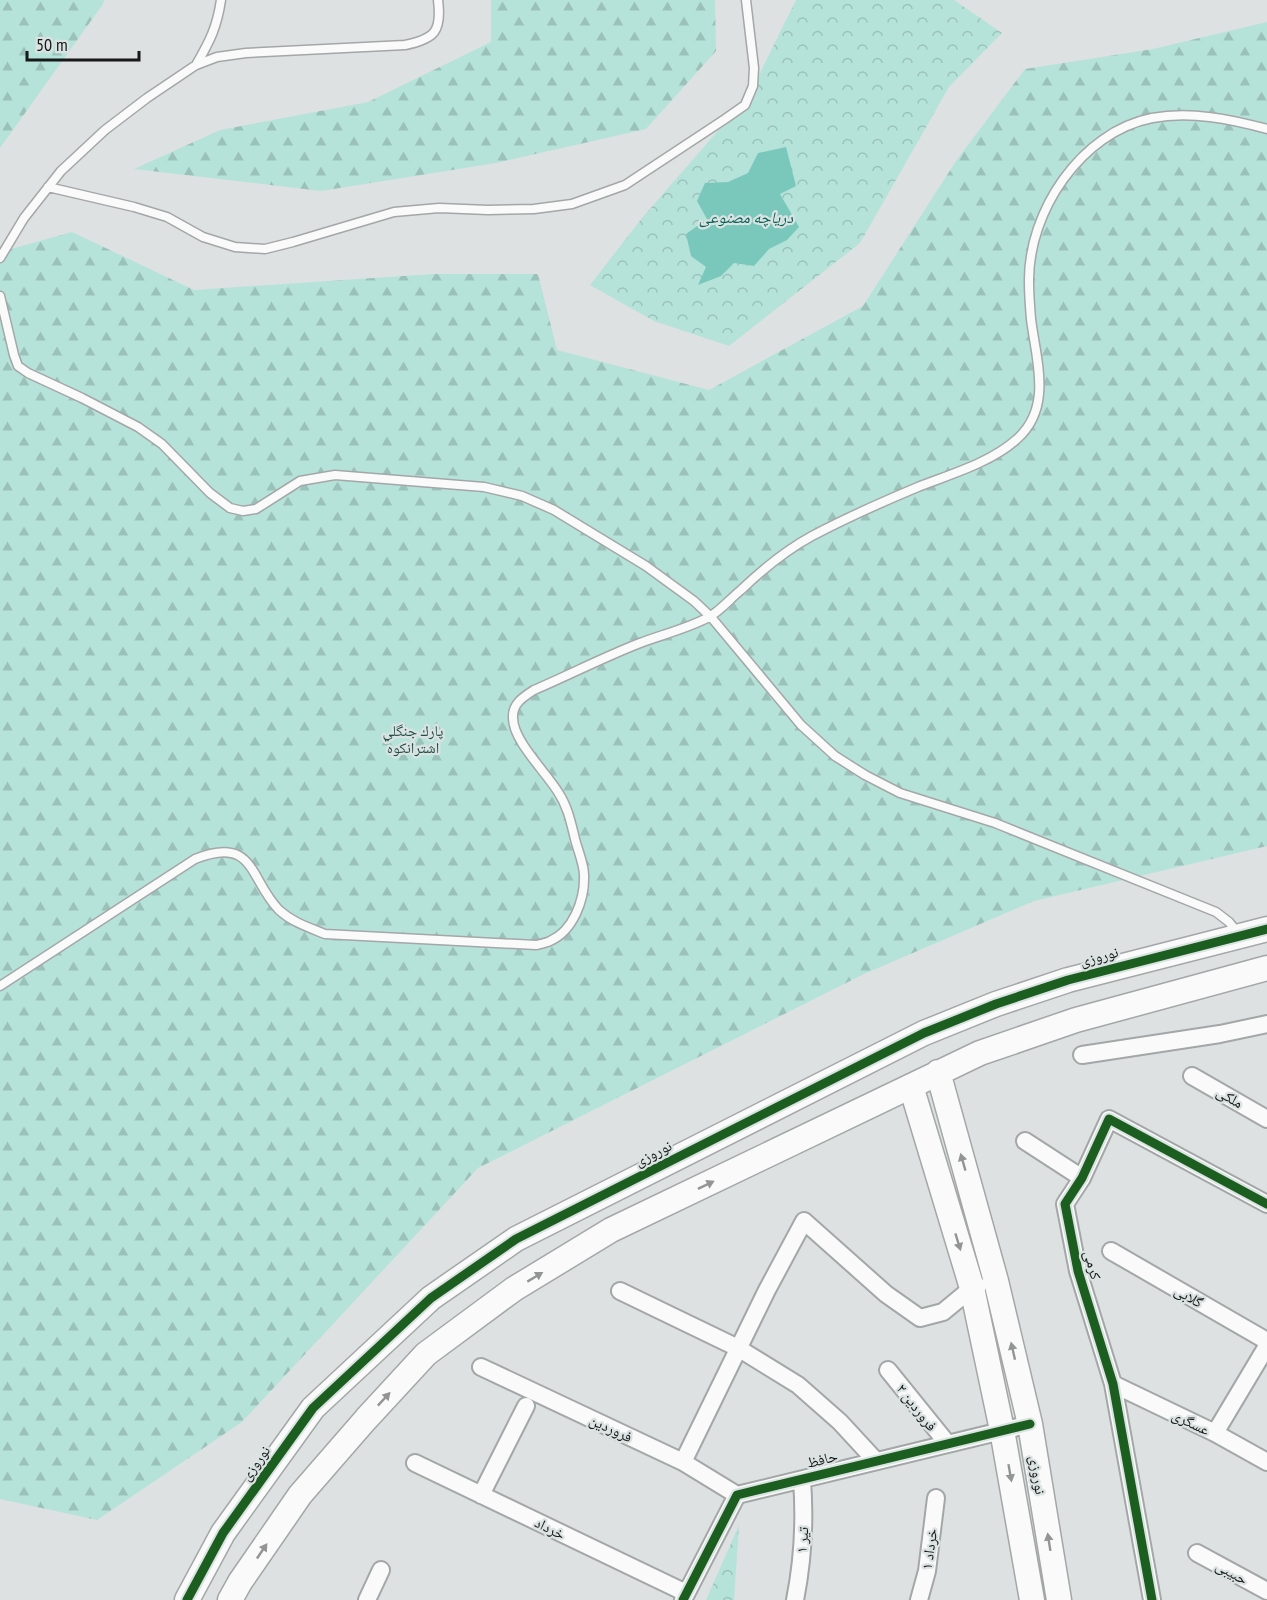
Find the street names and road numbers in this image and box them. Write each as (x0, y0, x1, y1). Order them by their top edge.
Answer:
street label: نوروزی (1078, 942, 1121, 971)
street label: ملکی (1213, 1082, 1247, 1113)
street label: نوروزی (631, 1136, 675, 1171)
street label: کرمی (1079, 1248, 1106, 1282)
street label: گلابی (1171, 1280, 1207, 1313)
street label: فروردین ۲ (892, 1379, 941, 1435)
street label: عسگری (1169, 1405, 1213, 1440)
street label: فروردین (586, 1410, 636, 1447)
street label: نوروزی (236, 1442, 275, 1485)
street label: حافظ (805, 1446, 840, 1472)
street label: نوروزی (1025, 1454, 1050, 1496)
street label: خرداد (532, 1513, 569, 1544)
street label: تیر ۱ (792, 1526, 812, 1554)
street label: خرداد ۱ (917, 1527, 941, 1571)
street label: حبیبی (1212, 1555, 1252, 1590)

